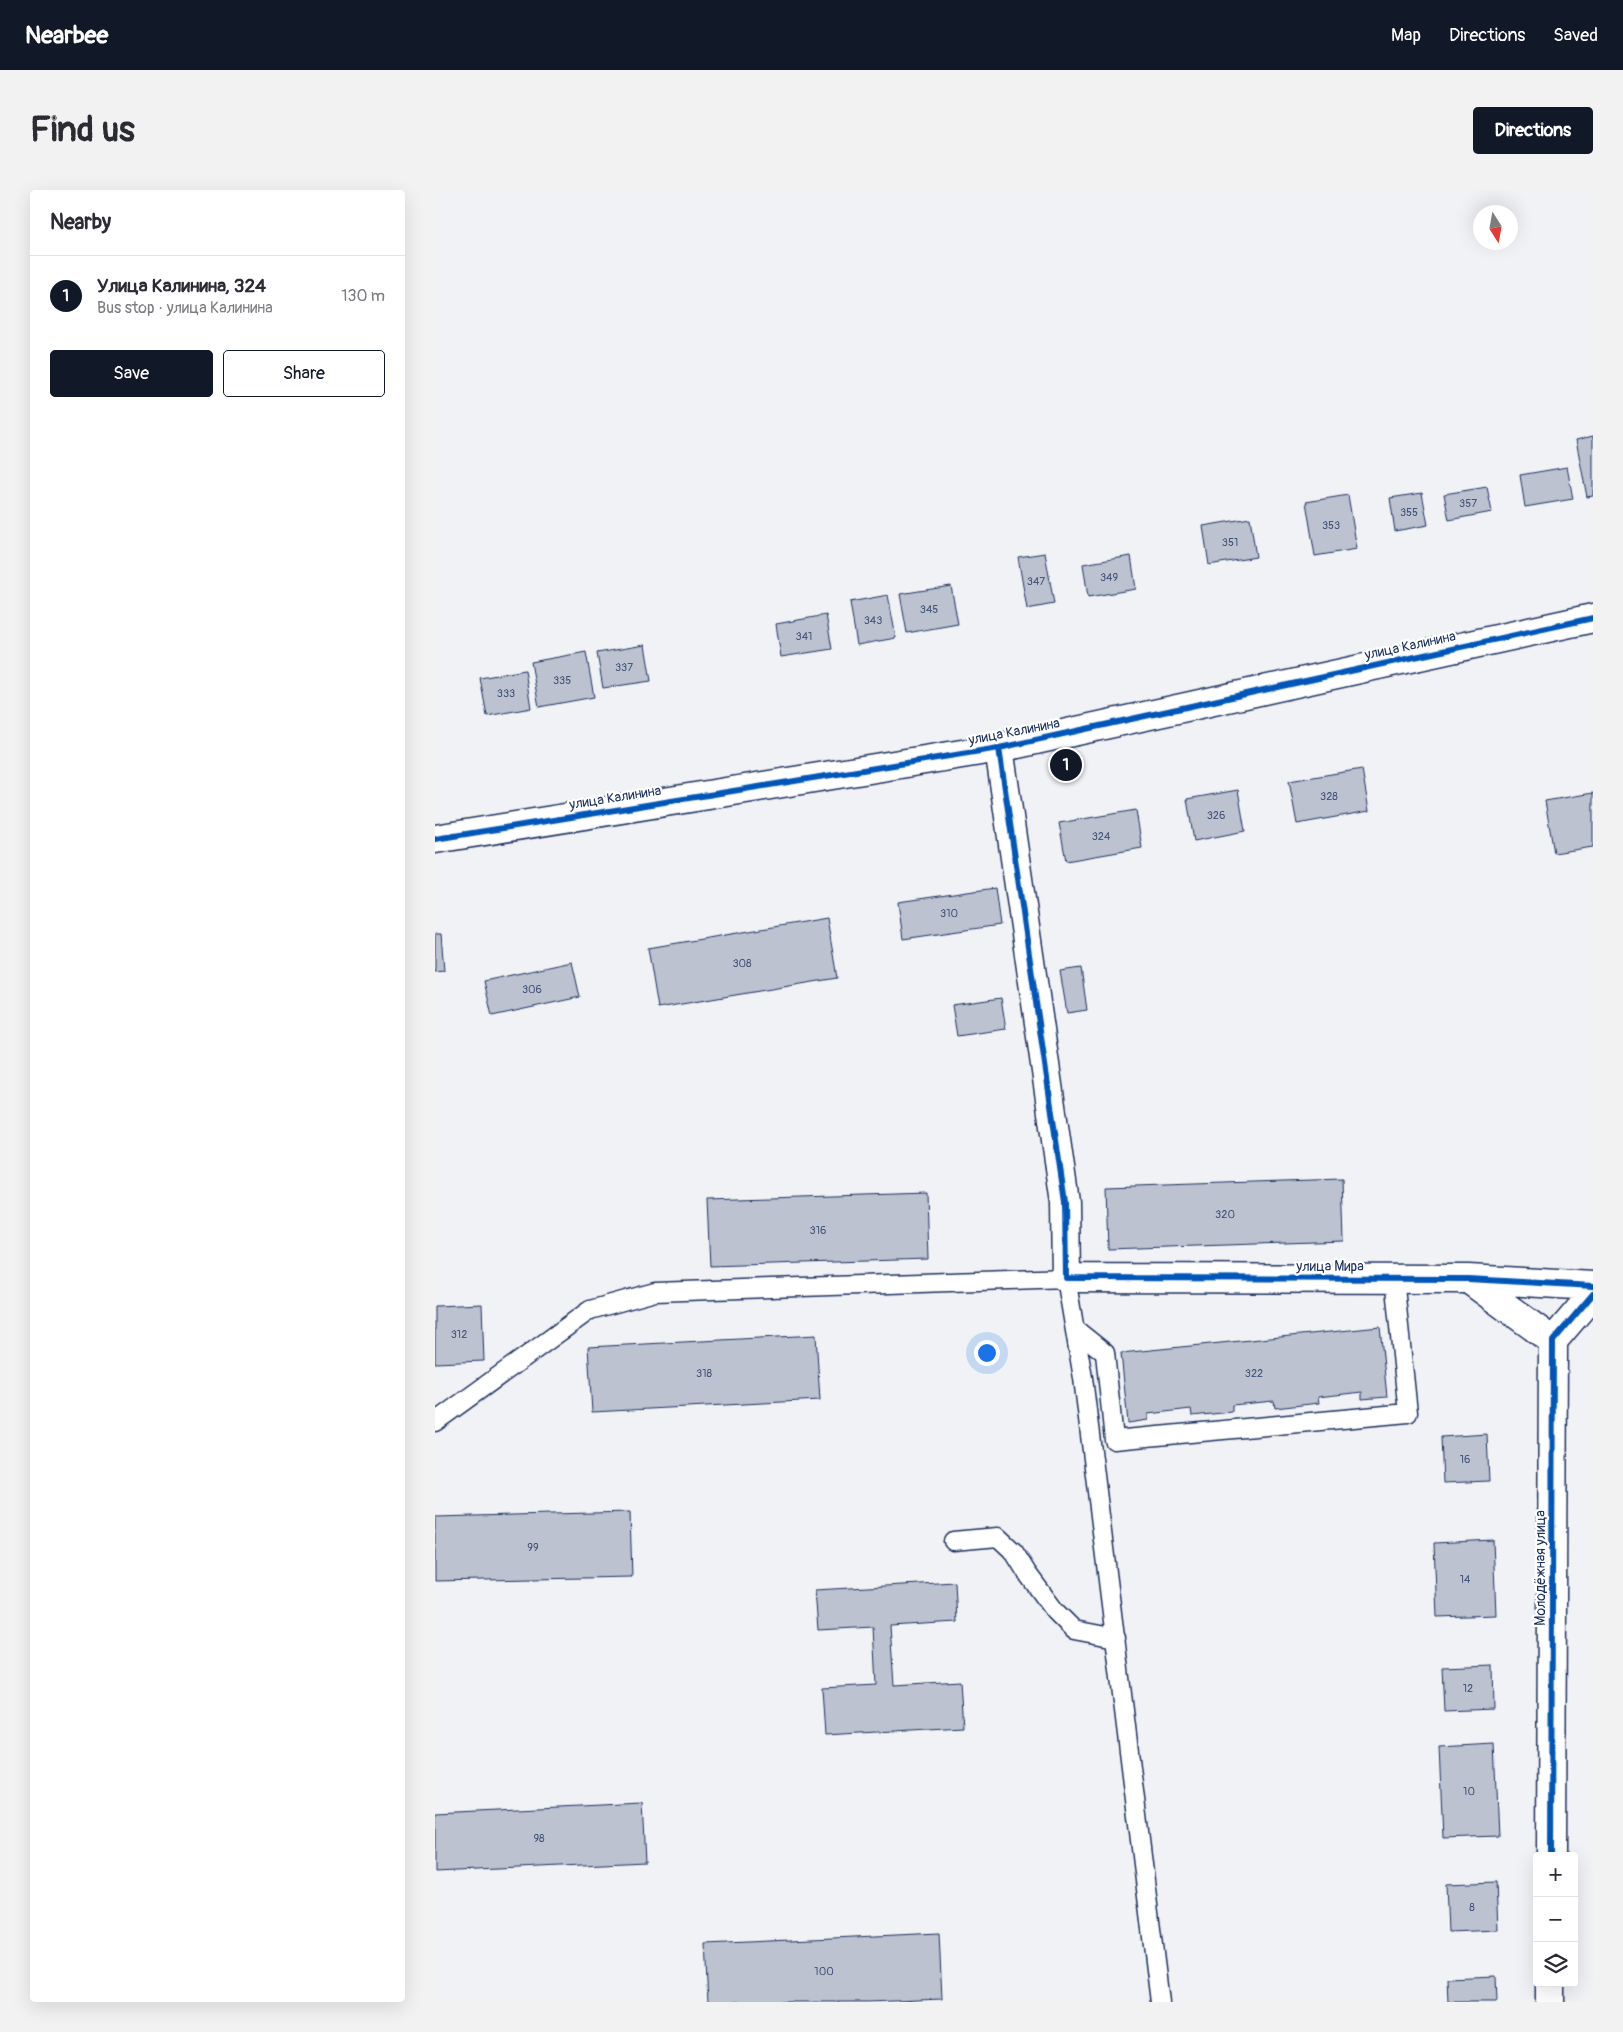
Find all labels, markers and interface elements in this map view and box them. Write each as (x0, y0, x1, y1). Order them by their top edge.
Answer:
text: Nearbee (25, 21, 108, 50)
text: Map (1391, 24, 1421, 47)
text: Directions (1449, 24, 1525, 47)
text: Saved (1553, 24, 1598, 47)
button: Directions (1473, 107, 1593, 154)
text: Find us (30, 108, 135, 152)
north arrow (1473, 205, 1518, 250)
text: Nearby (50, 209, 111, 236)
text: Улица Калинина, 324 (97, 274, 266, 298)
text: 1 (63, 286, 69, 306)
text: 130 m (341, 286, 385, 306)
text: Bus stop · улица Калинина (97, 298, 273, 318)
button: Save (50, 350, 213, 397)
button: Share (223, 350, 385, 397)
house number: 357 (1459, 497, 1477, 510)
house number: 355 (1400, 506, 1418, 519)
house number: 353 (1322, 519, 1340, 532)
house number: 351 (1222, 536, 1238, 549)
house number: 349 (1100, 571, 1118, 584)
house number: 347 (1027, 575, 1045, 588)
house number: 345 (920, 603, 938, 616)
house number: 343 (864, 614, 882, 627)
street label: улица Калинина (1362, 628, 1457, 664)
house number: 341 (796, 630, 812, 643)
house number: 337 (615, 661, 633, 674)
house number: 335 (553, 674, 571, 687)
house number: 333 (497, 687, 515, 700)
street label: улица Калинина (966, 714, 1061, 749)
pin: 1 (1050, 746, 1082, 784)
street label: улица Калинина (567, 782, 662, 813)
house number: 328 (1320, 790, 1338, 803)
house number: 326 (1207, 809, 1225, 822)
house number: 324 (1092, 830, 1111, 843)
house number: 310 (940, 907, 958, 920)
house number: 308 (732, 957, 752, 970)
house number: 306 (522, 983, 542, 996)
house number: 320 (1215, 1208, 1235, 1221)
house number: 316 (810, 1224, 826, 1237)
street label: улица Мира (1295, 1258, 1364, 1275)
house number: 312 (451, 1328, 467, 1341)
your location (974, 1340, 1000, 1366)
house number: 318 (696, 1367, 712, 1380)
house number: 322 (1245, 1367, 1263, 1380)
house number: 16 (1460, 1453, 1470, 1466)
street label: Молодёжная улица (1532, 1510, 1549, 1626)
house number: 99 (527, 1541, 539, 1554)
house number: 14 (1460, 1573, 1471, 1586)
house number: 12 (1463, 1682, 1473, 1695)
house number: 10 (1463, 1785, 1475, 1798)
house number: 98 (533, 1832, 545, 1845)
map controls (1533, 1852, 1578, 1987)
button: + (1533, 1852, 1578, 1897)
button: − (1533, 1897, 1578, 1942)
house number: 8 (1469, 1901, 1475, 1914)
button: layers (1533, 1942, 1578, 1987)
house number: 100 (814, 1965, 834, 1978)

